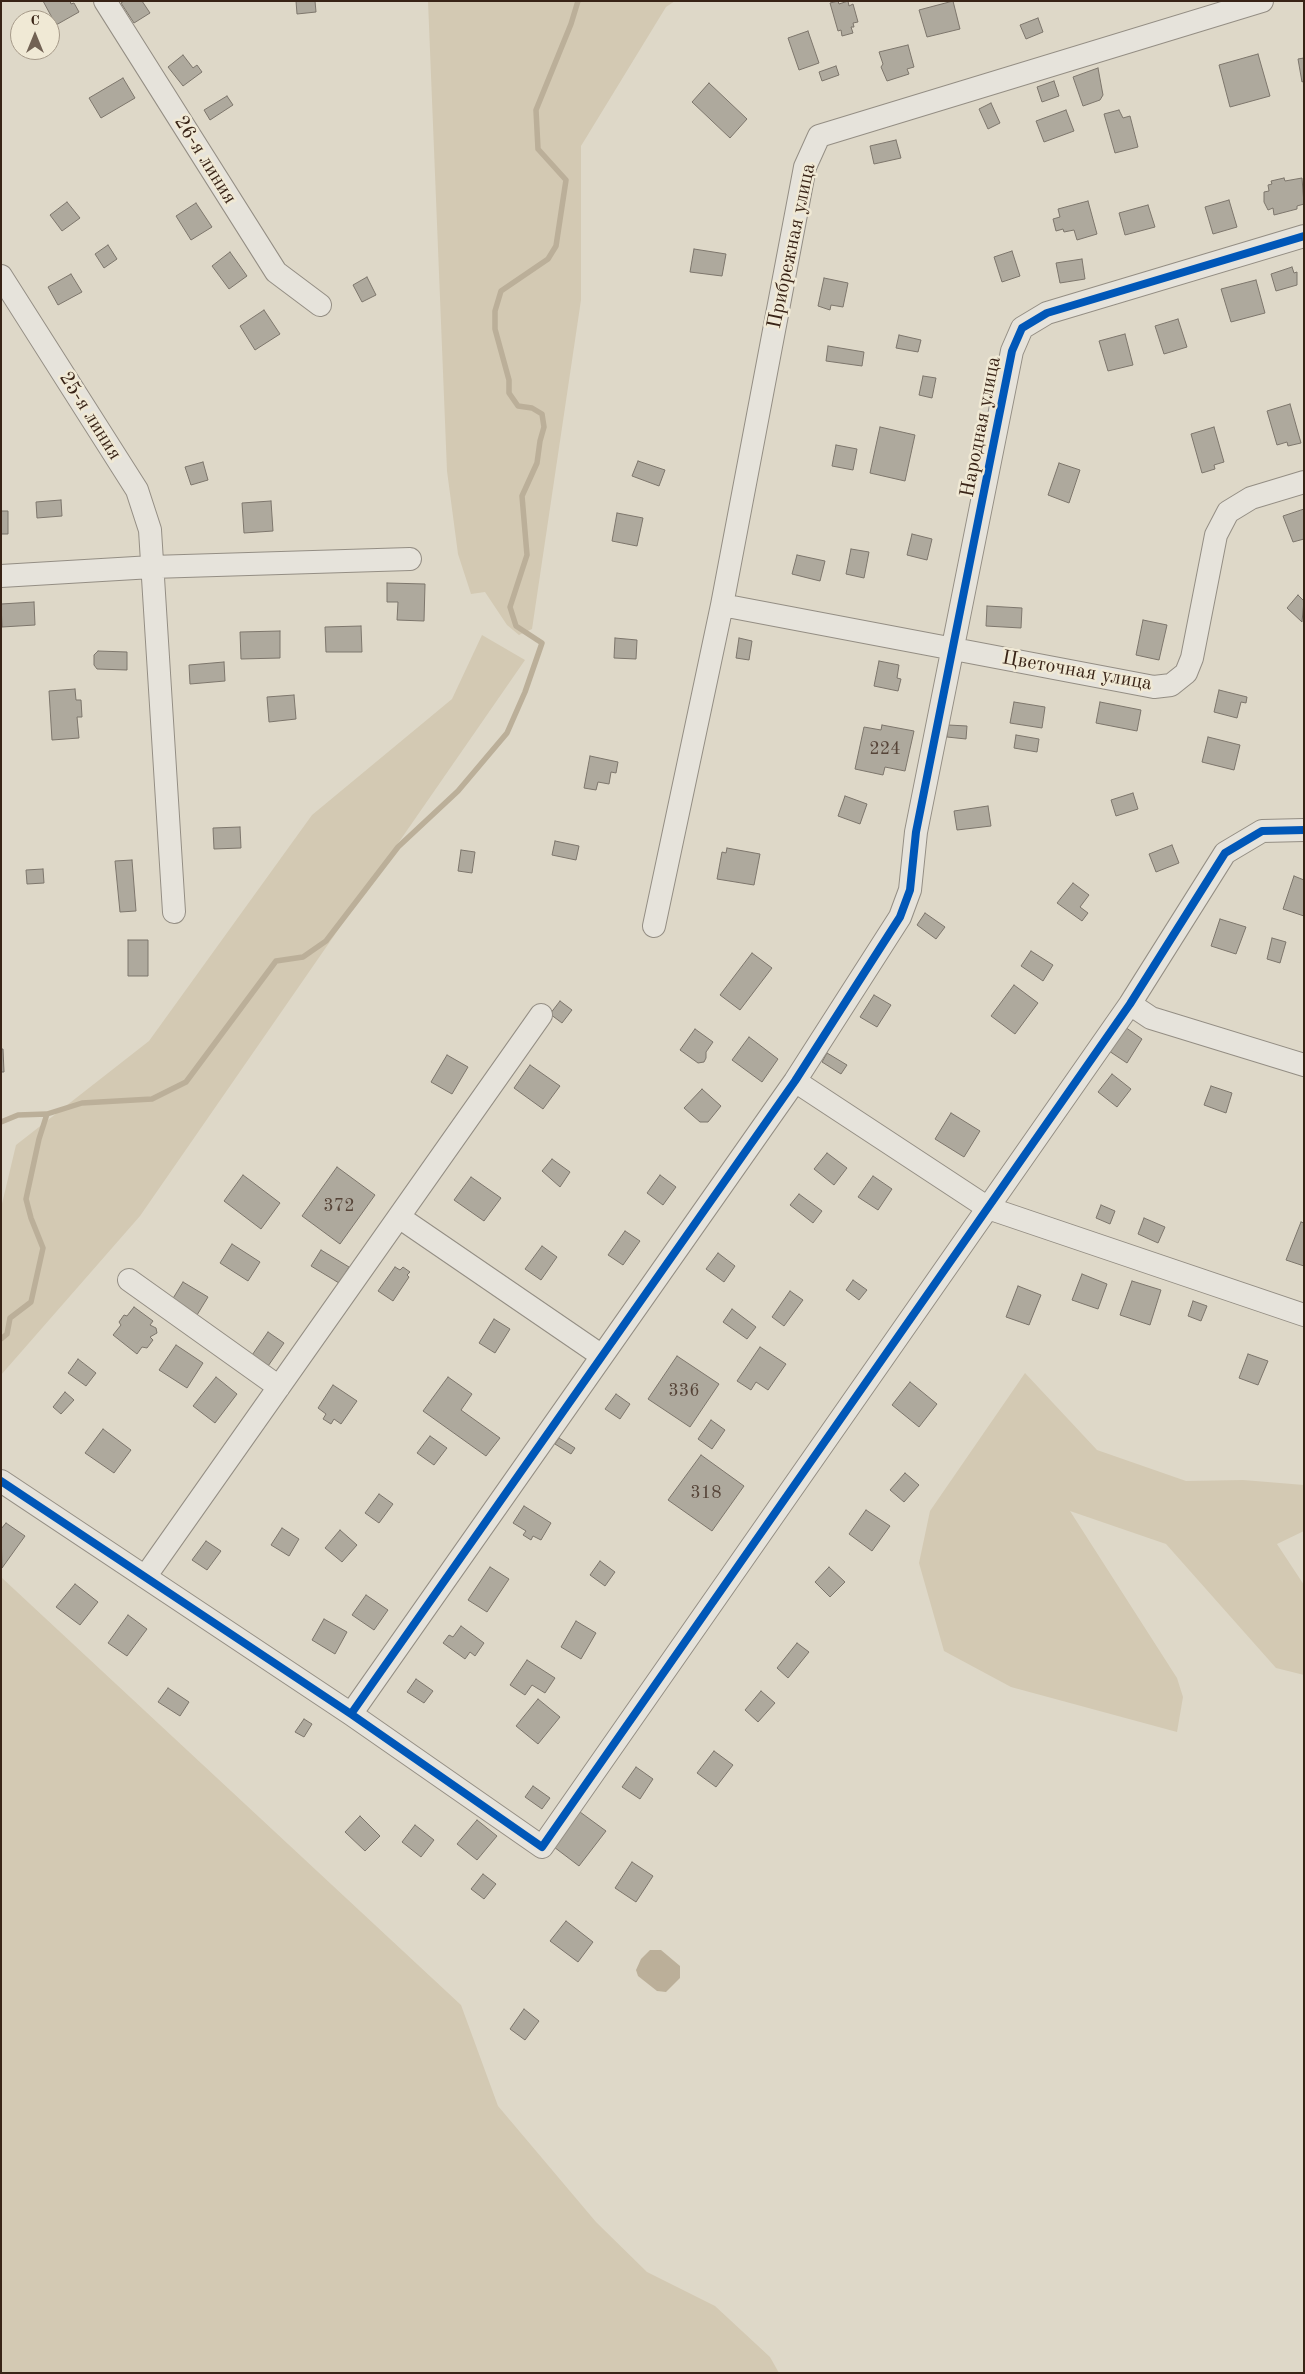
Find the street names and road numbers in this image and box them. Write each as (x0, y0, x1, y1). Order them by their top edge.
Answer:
street label: 26-я линия (168, 111, 242, 209)
street label: Прибрежная улица (763, 161, 821, 331)
street label: Народная улица (956, 354, 1006, 500)
street label: 25-я линия (53, 367, 127, 465)
street label: Цветочная улица (1000, 646, 1154, 696)

